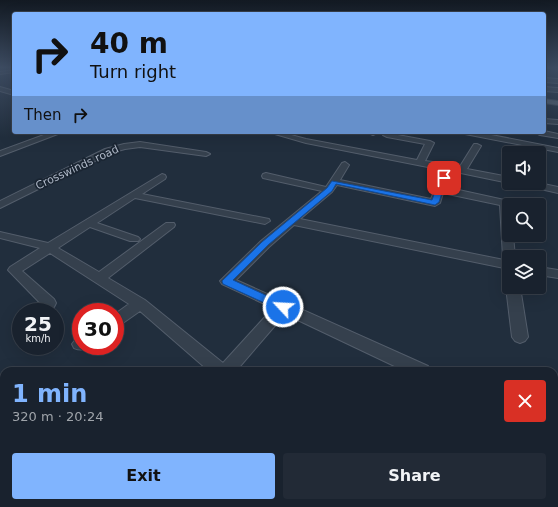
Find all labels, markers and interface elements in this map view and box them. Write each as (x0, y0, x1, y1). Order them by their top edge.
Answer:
text: 40 m (90, 27, 168, 60)
icon: right (24, 28, 76, 80)
text: Turn right (90, 61, 176, 82)
icon: right (69, 104, 91, 126)
text: Then (24, 106, 61, 124)
street label: Crosswinds road (34, 143, 121, 192)
map controls (502, 146, 546, 294)
button: sound (502, 146, 546, 190)
pin (427, 161, 461, 195)
icon: arrive (433, 167, 455, 189)
button: search (502, 198, 546, 242)
button: layers (502, 250, 546, 294)
position arrow (262, 286, 304, 328)
speed limit sign: 30 (72, 303, 124, 355)
text: 25 (24, 312, 52, 336)
text: km/h (25, 333, 51, 344)
text: 1 min (12, 380, 87, 408)
button: close (504, 380, 546, 422)
text: 320 m · 20:24 (12, 409, 103, 424)
button: Exit (12, 453, 275, 499)
button: Share (283, 453, 546, 499)

